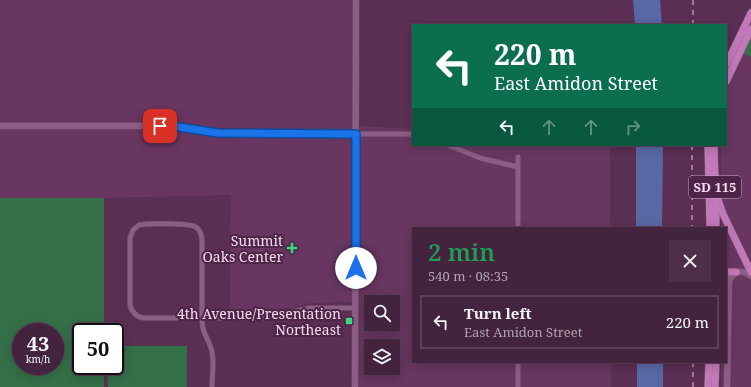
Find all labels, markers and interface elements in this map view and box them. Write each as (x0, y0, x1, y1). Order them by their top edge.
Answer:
text: 220 m (494, 35, 576, 73)
icon: left (428, 40, 480, 92)
text: East Amidon Street (494, 71, 658, 95)
pin (143, 109, 177, 143)
icon: arrive (149, 115, 171, 137)
icon: left (496, 116, 518, 138)
icon: ahead (538, 116, 560, 138)
icon: ahead (580, 116, 602, 138)
icon: right (622, 116, 644, 138)
road number: SD 115 (689, 176, 741, 198)
place label: Summit Oaks Center (202, 231, 283, 266)
text: 2 min (428, 235, 495, 268)
button: close (669, 240, 711, 282)
marker: Summit Oaks Center (286, 242, 298, 254)
position arrow (335, 247, 377, 289)
text: 540 m · 08:35 (428, 267, 508, 285)
map controls (364, 295, 400, 375)
button: search (364, 295, 400, 331)
text: Turn left (464, 303, 532, 323)
place label: 4th Avenue/Presentation Northeast (177, 304, 341, 339)
icon: left (430, 311, 452, 333)
text: 220 m (666, 312, 709, 332)
marker: 4th Avenue/Presentation Northeast (344, 316, 354, 326)
speed limit sign: 50 (72, 323, 124, 375)
text: East Amidon Street (464, 323, 582, 341)
text: 43 (27, 330, 49, 357)
button: layers (364, 339, 400, 375)
text: km/h (26, 352, 50, 366)

